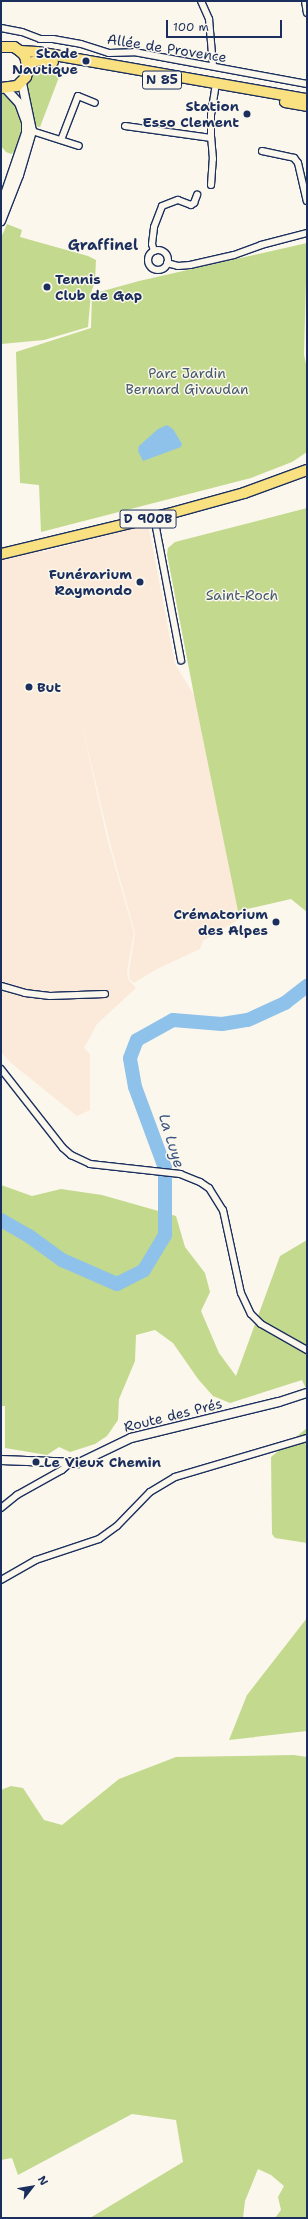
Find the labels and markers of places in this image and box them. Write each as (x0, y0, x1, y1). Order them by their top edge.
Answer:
place label: Stade Nautique (12, 45, 78, 78)
marker: Stade Nautique (81, 56, 91, 66)
place label: Station Esso Clement (142, 98, 239, 130)
marker: Station Esso Clement (242, 109, 252, 119)
place label: Tennis Club de Gap (55, 271, 142, 304)
marker: Tennis Club de Gap (42, 282, 52, 292)
place label: Funérarium Raymondo (49, 566, 132, 598)
marker: Funérarium Raymondo (135, 577, 145, 587)
place label: But (37, 679, 61, 695)
marker: But (24, 682, 34, 692)
place label: Crématorium des Alpes (173, 906, 268, 938)
marker: Crématorium des Alpes (271, 917, 281, 927)
place label: Le Vieux Chemin (44, 1454, 161, 1470)
marker: Le Vieux Chemin (31, 1457, 41, 1467)

